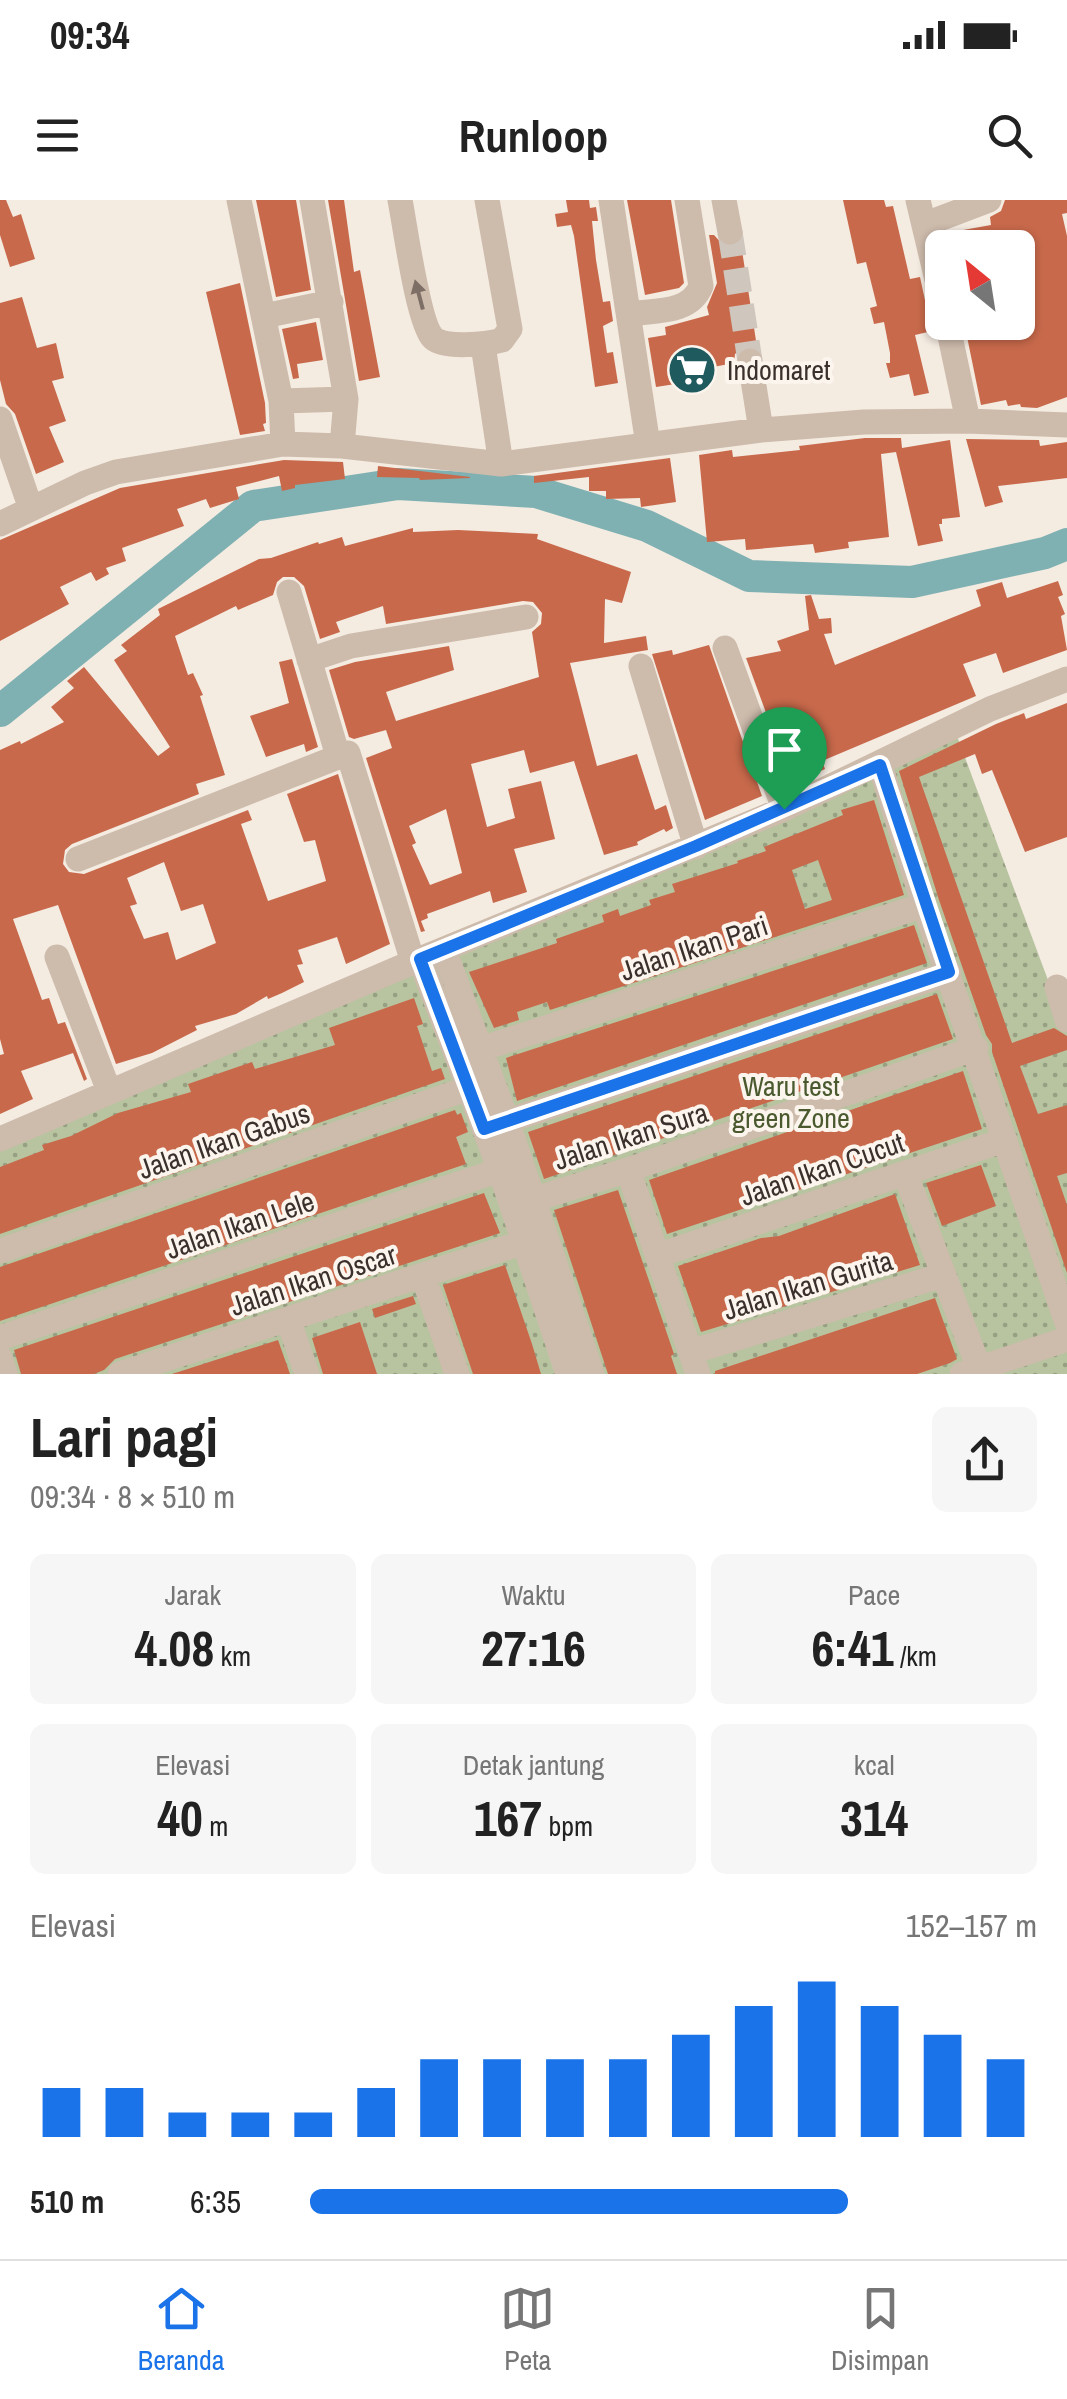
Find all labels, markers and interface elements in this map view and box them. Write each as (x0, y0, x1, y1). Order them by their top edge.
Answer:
text: 09:34 (50, 10, 130, 61)
text: Runloop (459, 105, 608, 166)
icon: menu (30, 108, 85, 163)
icon: search (982, 108, 1037, 163)
north arrow (925, 230, 1035, 340)
map controls (925, 230, 1035, 340)
one-way arrow (410, 279, 426, 310)
supermarket icon: Indomaret (666, 344, 718, 396)
place label: Indomaret (727, 351, 830, 389)
pin (742, 707, 827, 810)
icon: arrive (757, 722, 812, 777)
street label: Jalan Ikan Pari (615, 906, 773, 990)
park label: Waru test green Zone (732, 1067, 850, 1137)
street label: Jalan Ikan Sura (549, 1093, 713, 1179)
street label: Jalan Ikan Gabus (133, 1094, 315, 1188)
street label: Jalan Ikan Cucut (735, 1123, 909, 1215)
street label: Jalan Ikan Lele (161, 1182, 319, 1268)
street label: Jalan Ikan Oscar (225, 1235, 401, 1325)
street label: Jalan Ikan Gurita (719, 1241, 897, 1329)
text: Lari pagi (30, 1400, 218, 1474)
button: share (932, 1407, 1037, 1512)
text: 09:34 · 8 × 510 m (30, 1475, 235, 1518)
text: Jarak (165, 1576, 221, 1614)
text: Waktu (501, 1576, 566, 1614)
text: Pace (848, 1576, 900, 1614)
text: 4.08 (134, 1614, 214, 1682)
text: 27:16 (481, 1614, 586, 1682)
text: 6:41 (811, 1614, 894, 1682)
text: km (214, 1637, 251, 1675)
text: /km (894, 1637, 937, 1675)
text: Elevasi (155, 1746, 230, 1784)
text: Detak jantung (463, 1746, 604, 1784)
text: kcal (854, 1746, 895, 1784)
text: 40 (157, 1784, 203, 1852)
text: 167 (474, 1784, 542, 1852)
text: 314 (840, 1784, 908, 1852)
text: m (203, 1807, 228, 1845)
text: bpm (542, 1807, 593, 1845)
text: Elevasi (30, 1904, 116, 1947)
text: 152–157 m (906, 1904, 1037, 1947)
text: 510 m (30, 2180, 104, 2223)
text: 6:35 (190, 2180, 241, 2223)
tab: Beranda (138, 2281, 225, 2379)
tab: Peta (500, 2281, 555, 2379)
tab: Disimpan (831, 2281, 929, 2379)

